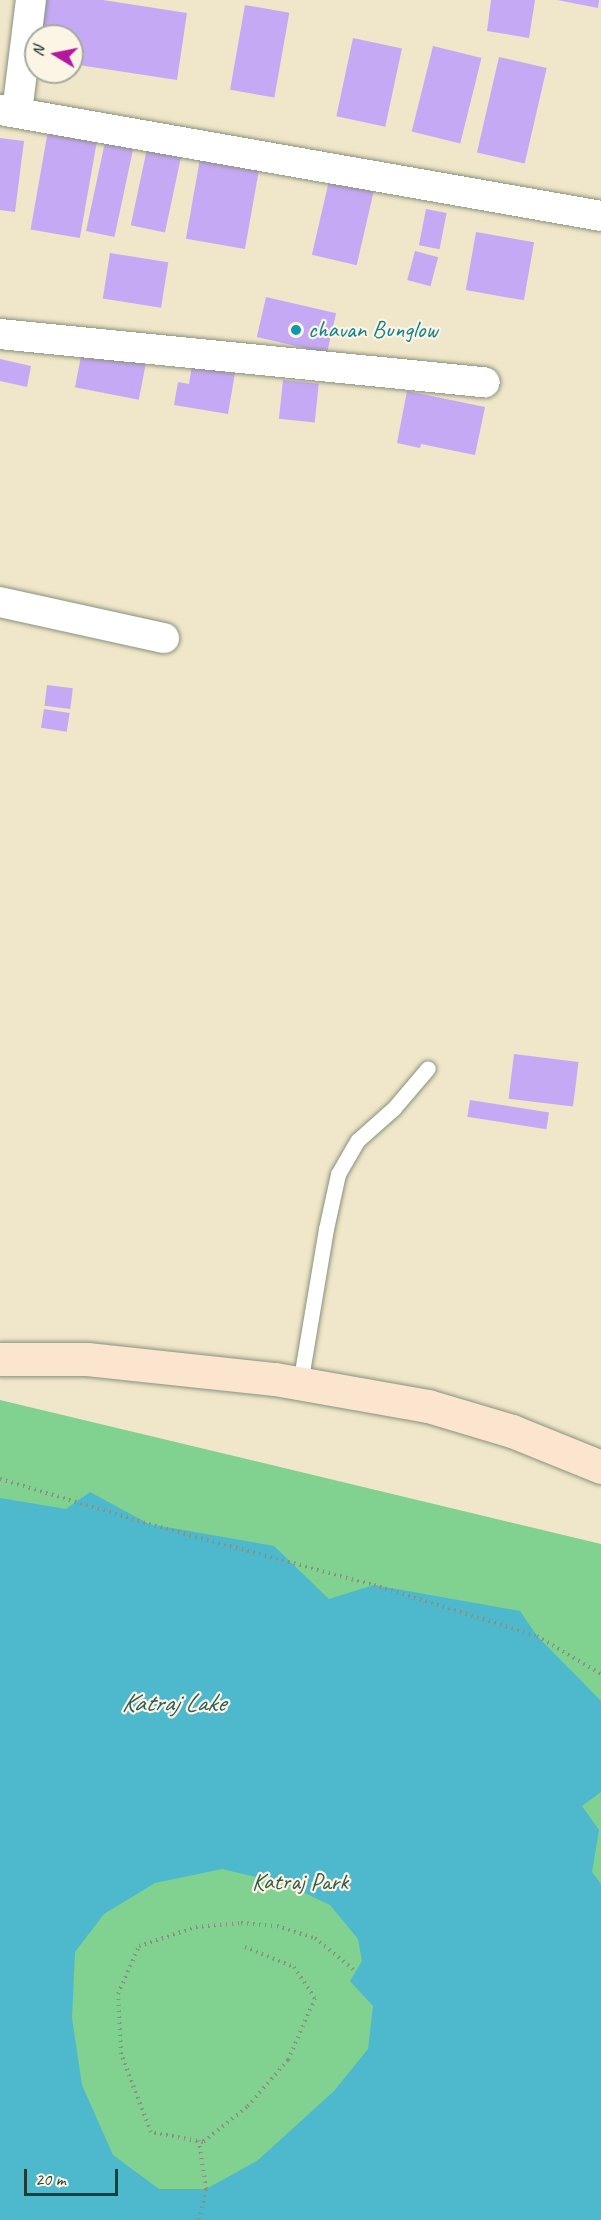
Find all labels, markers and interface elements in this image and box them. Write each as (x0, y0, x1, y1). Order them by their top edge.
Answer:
north arrow (24, 24, 84, 84)
text: N (28, 45, 49, 58)
place label: chavan Bunglow (308, 316, 438, 344)
marker: chavan Bunglow (289, 323, 303, 337)
water label: Katraj Lake (121, 1687, 225, 1719)
park label: Katraj Park (252, 1868, 348, 1896)
scale bar (27, 2157, 122, 2195)
text: 20 m (35, 2168, 66, 2190)

